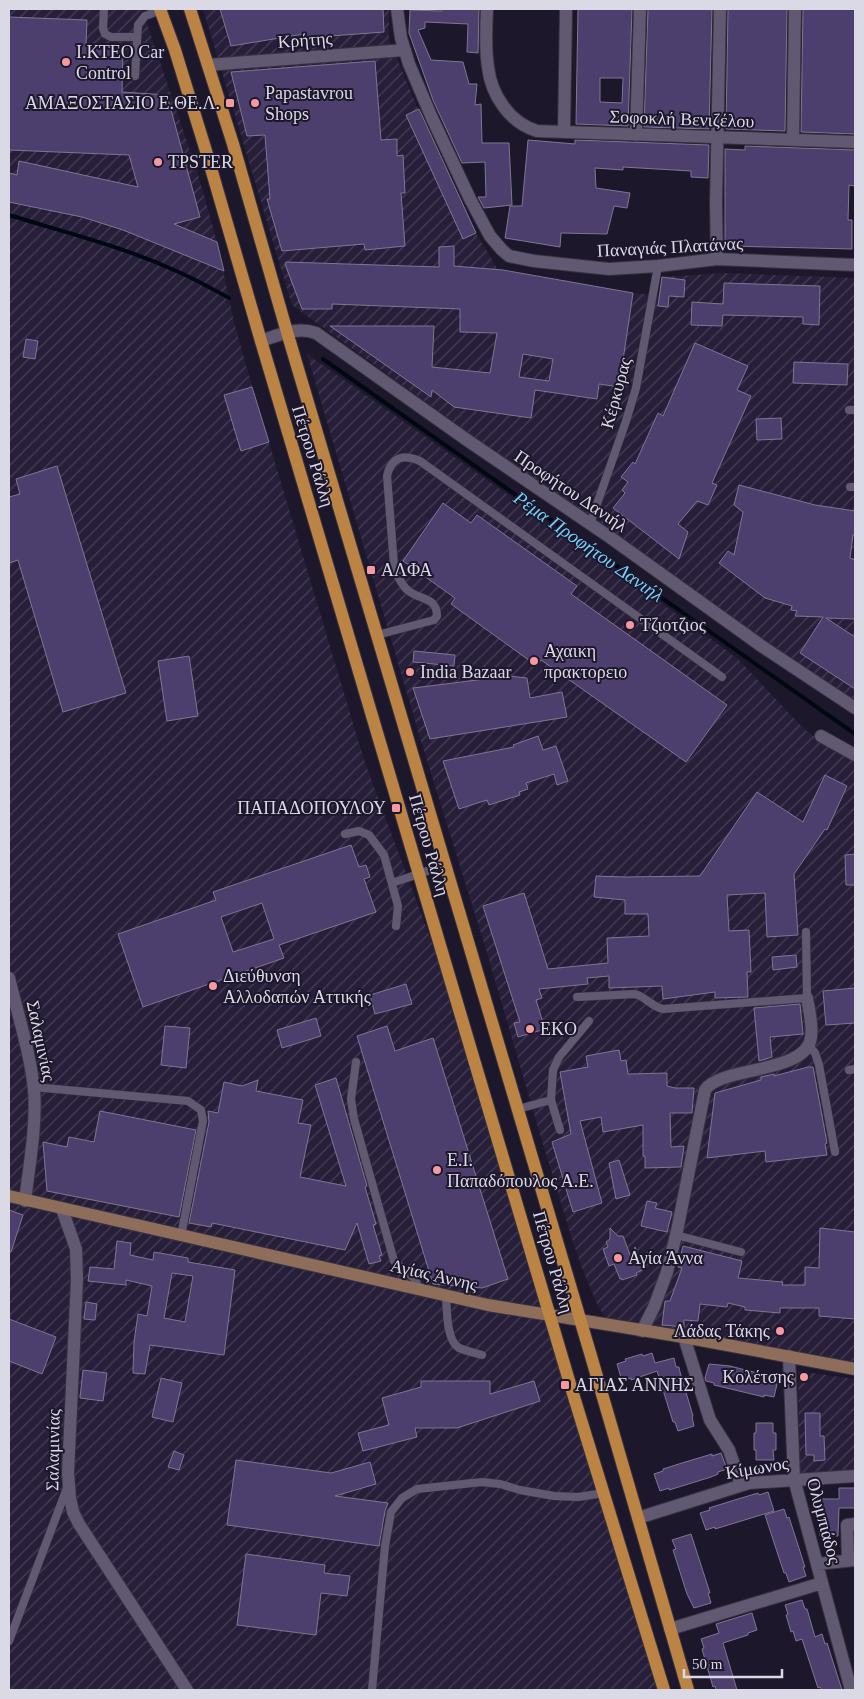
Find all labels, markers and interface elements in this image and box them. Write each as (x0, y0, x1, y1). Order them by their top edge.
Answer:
street label: Κρήτης (277, 28, 333, 52)
place label: Ι.ΚΤΕΟ Car Control (76, 42, 164, 83)
marker: Ι.ΚΤΕΟ Car Control (60, 56, 72, 68)
place label: Papastavrou Shops (265, 83, 353, 124)
place label: ΑΜΑΞΟΣΤΑΣΙΟ Ε.ΘΕ.Λ. (25, 93, 220, 113)
marker: ΑΜΑΞΟΣΤΑΣΙΟ Ε.ΘΕ.Λ. (224, 97, 236, 109)
marker: Papastavrou Shops (249, 97, 261, 109)
street label: Σοφοκλή Βενιζέλου (609, 106, 755, 132)
place label: TPSTER (168, 152, 233, 172)
marker: TPSTER (152, 156, 164, 168)
street label: Παναγιάς Πλατάνας (596, 233, 744, 261)
street label: Κέρκυρας (597, 355, 635, 431)
street label: Πέτρου Ράλλη (288, 403, 338, 509)
street label: Προφήτου Δανιήλ (511, 446, 631, 536)
water label: Ρέμα Προφήτου Δανιήλ (509, 486, 667, 606)
place label: ΑΛΦΑ (381, 560, 432, 580)
marker: ΑΛΦΑ (365, 564, 377, 576)
place label: Τζιοτζιος (640, 615, 706, 635)
marker: Τζιοτζιος (624, 619, 636, 631)
place label: Αχαικη πρακτορειο (544, 641, 627, 682)
marker: Αχαικη πρακτορειο (528, 655, 540, 667)
place label: India Bazaar (420, 662, 511, 682)
marker: India Bazaar (404, 666, 416, 678)
street label: Πέτρου Ράλλη (405, 792, 453, 898)
place label: ΠΑΠΑΔΟΠΟΥΛΟΥ (237, 798, 386, 818)
marker: ΠΑΠΑΔΟΠΟΥΛΟΥ (390, 802, 402, 814)
place label: Διεύθυνση Αλλοδαπών Αττικής (223, 966, 371, 1007)
marker: Διεύθυνση Αλλοδαπών Αττικής (207, 980, 219, 992)
street label: Σαλαμινίας (23, 999, 59, 1083)
place label: EKO (540, 1019, 577, 1039)
marker: EKO (524, 1023, 536, 1035)
place label: Ε.Ι. Παπαδόπουλος Α.Ε. (447, 1150, 594, 1191)
marker: Ε.Ι. Παπαδόπουλος Α.Ε. (431, 1164, 443, 1176)
street label: Πέτρου Ράλλη (529, 1209, 577, 1315)
place label: Αγία Άννα (628, 1248, 703, 1268)
marker: Αγία Άννα (612, 1252, 624, 1264)
street label: Αγίας Άννης (388, 1255, 480, 1295)
place label: Λάδας Τάκης (674, 1321, 770, 1341)
marker: Λάδας Τάκης (774, 1325, 786, 1337)
place label: Κολέτσης (722, 1367, 794, 1387)
marker: Κολέτσης (798, 1371, 810, 1383)
place label: ΑΓΙΑΣ ΑΝΝΗΣ (575, 1375, 694, 1395)
marker: ΑΓΙΑΣ ΑΝΝΗΣ (559, 1379, 571, 1391)
street label: Σαλαμινίας (42, 1409, 64, 1491)
street label: Κίμωνος (724, 1453, 790, 1483)
street label: Ολυμπιάδος (803, 1476, 845, 1566)
scale bar (684, 1646, 782, 1678)
text: 50 m (692, 1656, 723, 1672)

